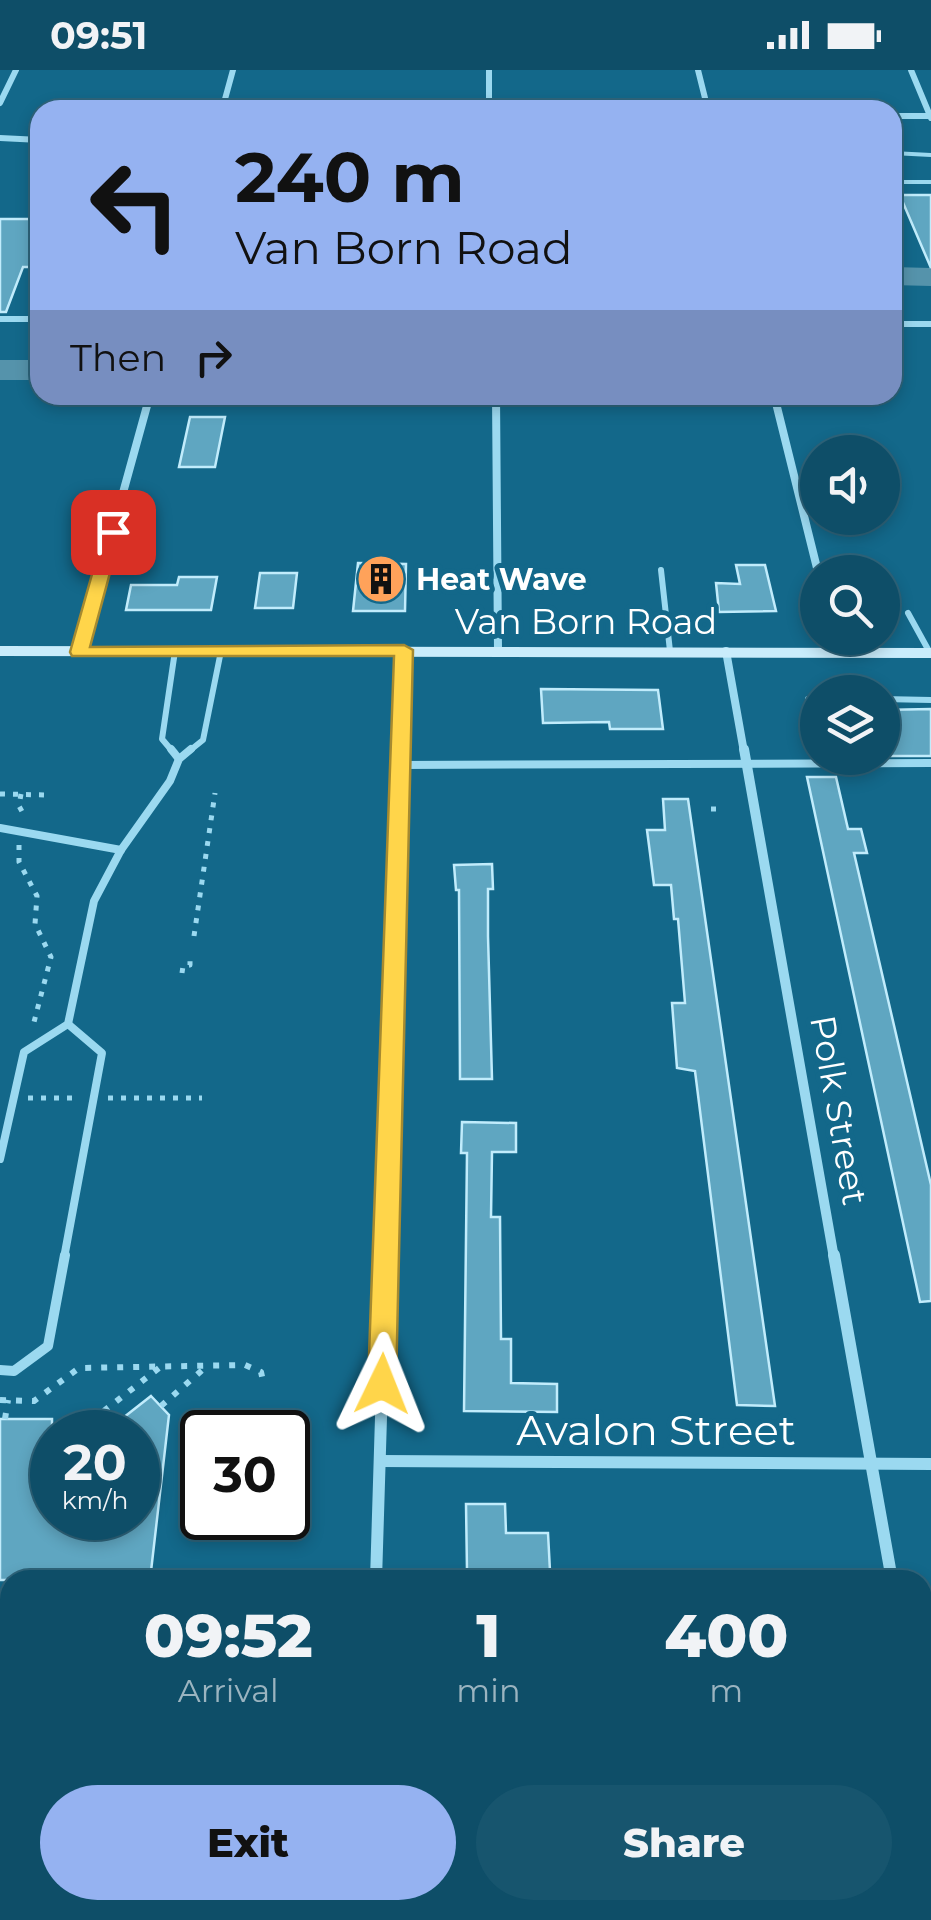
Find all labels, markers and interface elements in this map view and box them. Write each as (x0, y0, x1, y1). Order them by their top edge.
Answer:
text: 09:51 (50, 12, 147, 59)
text: 240 m (235, 134, 465, 220)
icon: left (70, 140, 200, 270)
text: Van Born Road (235, 220, 572, 275)
icon: right (186, 330, 241, 385)
text: Then (70, 334, 166, 381)
map controls (800, 435, 900, 775)
button: sound (800, 435, 900, 535)
pin (71, 490, 156, 575)
icon: arrive (86, 505, 141, 560)
building icon: Heat Wave (355, 553, 407, 605)
button: search (800, 555, 900, 655)
place label: Heat Wave (416, 561, 587, 598)
street label: Van Born Road (455, 600, 717, 643)
button: layers (800, 675, 900, 775)
street label: Polk Street (801, 1012, 877, 1208)
position arrow (330, 1332, 434, 1436)
street label: Avalon Street (516, 1404, 796, 1456)
speed limit sign: 30 (180, 1410, 310, 1540)
text: 20 (63, 1432, 127, 1493)
text: km/h (62, 1485, 128, 1515)
text: 09:52 (144, 1599, 313, 1672)
text: 1 (476, 1599, 501, 1672)
text: 400 (664, 1599, 788, 1672)
text: Arrival (178, 1671, 279, 1710)
text: min (456, 1671, 521, 1710)
text: m (709, 1671, 743, 1710)
button: Exit (40, 1785, 456, 1900)
button: Share (476, 1785, 892, 1900)

